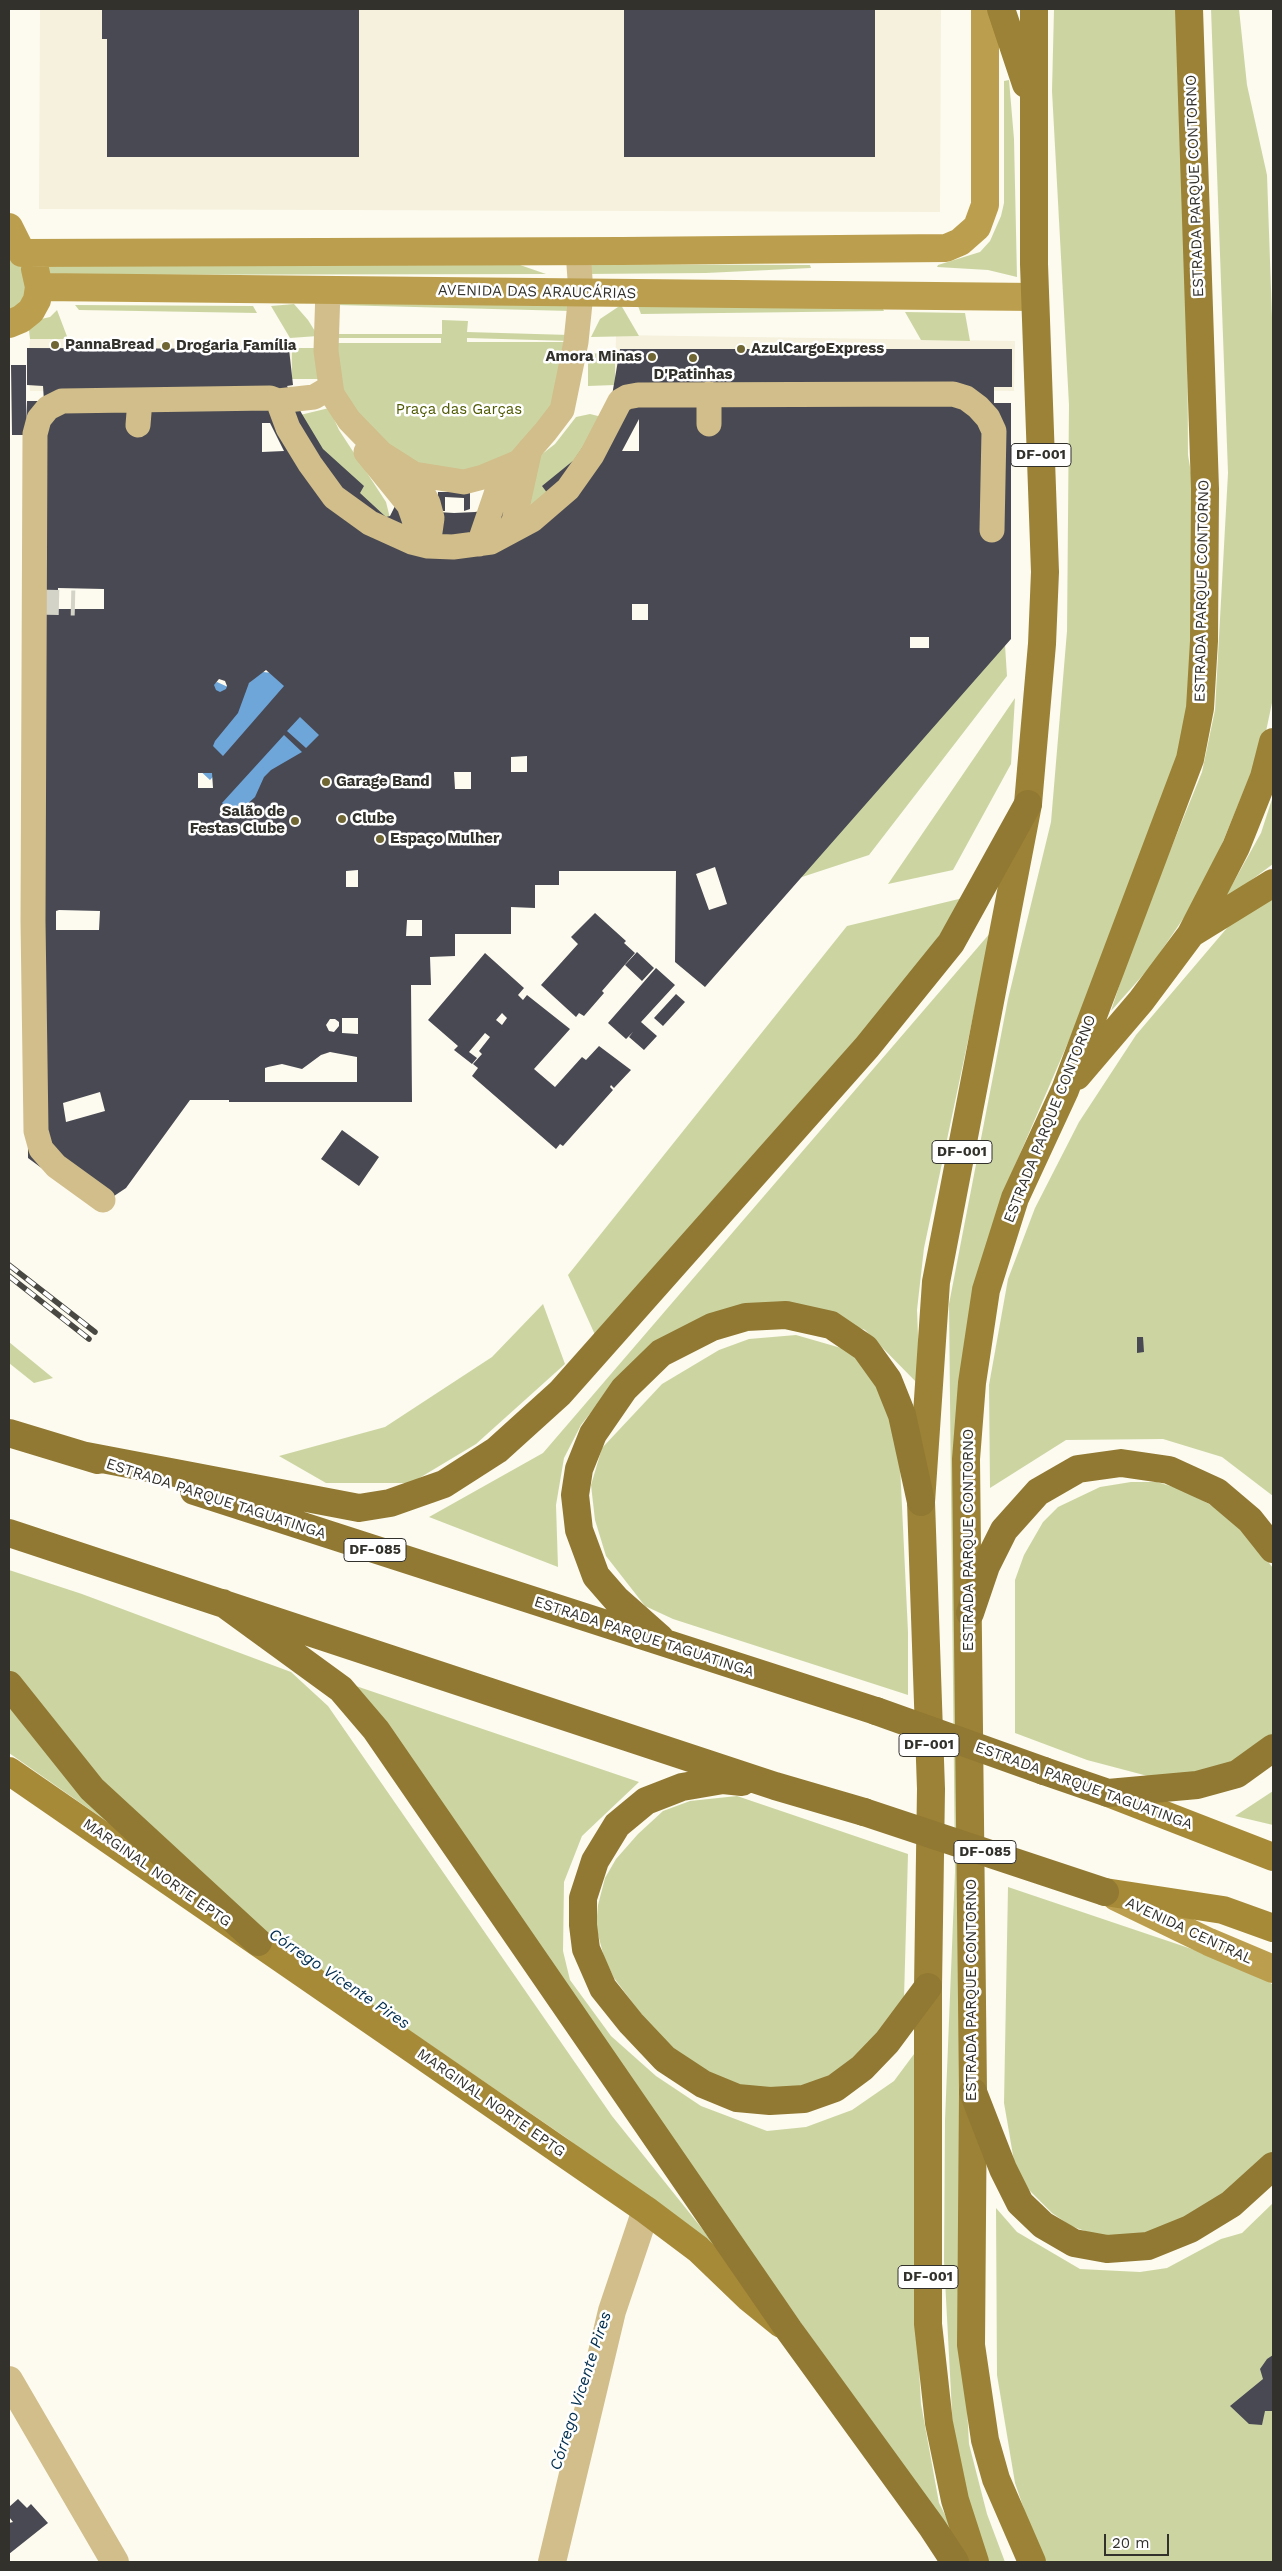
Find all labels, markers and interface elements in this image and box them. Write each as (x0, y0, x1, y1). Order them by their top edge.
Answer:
street label: ESTRADA PARQUE CONTORNO (1182, 74, 1208, 298)
street label: AVENIDA DAS ARAUCÁRIAS (438, 281, 636, 303)
place label: PannaBread (65, 336, 154, 354)
place label: Drogaria Família (176, 337, 296, 355)
marker: PannaBread (49, 339, 61, 351)
marker: Drogaria Família (160, 340, 172, 352)
place label: AzulCargoExpress (751, 340, 884, 358)
marker: AzulCargoExpress (735, 343, 747, 355)
place label: Amora Minas (545, 348, 642, 366)
marker: Amora Minas (646, 351, 658, 363)
marker: D'Patinhas (687, 352, 699, 364)
place label: D'Patinhas (653, 366, 733, 384)
park label: Praça das Garças (396, 401, 522, 419)
road number: DF-001 (1011, 444, 1071, 466)
street label: ESTRADA PARQUE CONTORNO (1191, 480, 1213, 702)
place label: Garage Band (336, 773, 430, 791)
marker: Garage Band (320, 776, 332, 788)
place label: Salão de Festas Clube (190, 803, 285, 838)
place label: Clube (352, 810, 394, 828)
marker: Clube (336, 813, 348, 825)
marker: Salão de Festas Clube (289, 815, 301, 827)
place label: Espaço Mulher (390, 830, 499, 848)
marker: Espaço Mulher (374, 833, 386, 845)
street label: ESTRADA PARQUE CONTORNO (1000, 1012, 1100, 1226)
road number: DF-001 (932, 1140, 992, 1164)
street label: ESTRADA PARQUE CONTORNO (960, 1429, 978, 1651)
street label: ESTRADA PARQUE TAGUATINGA (104, 1455, 328, 1543)
road number: DF-085 (344, 1538, 406, 1562)
street label: ESTRADA PARQUE TAGUATINGA (532, 1593, 756, 1681)
road number: DF-001 (899, 1734, 959, 1756)
street label: ESTRADA PARQUE TAGUATINGA (973, 1738, 1195, 1834)
street label: MARGINAL NORTE EPTG (79, 1815, 235, 1931)
road number: DF-085 (954, 1840, 1016, 1864)
street label: ESTRADA PARQUE CONTORNO (963, 1879, 981, 2101)
street label: AVENIDA CENTRAL (1123, 1894, 1255, 1968)
water label: Córrego Vicente Pires (265, 1925, 413, 2033)
street label: MARGINAL NORTE EPTG (413, 2045, 569, 2161)
road number: DF-001 (898, 2266, 958, 2288)
water label: Córrego Vicente Pires (546, 2309, 616, 2473)
scale bar (1107, 2524, 1172, 2556)
text: 20 m (1112, 2534, 1150, 2552)

